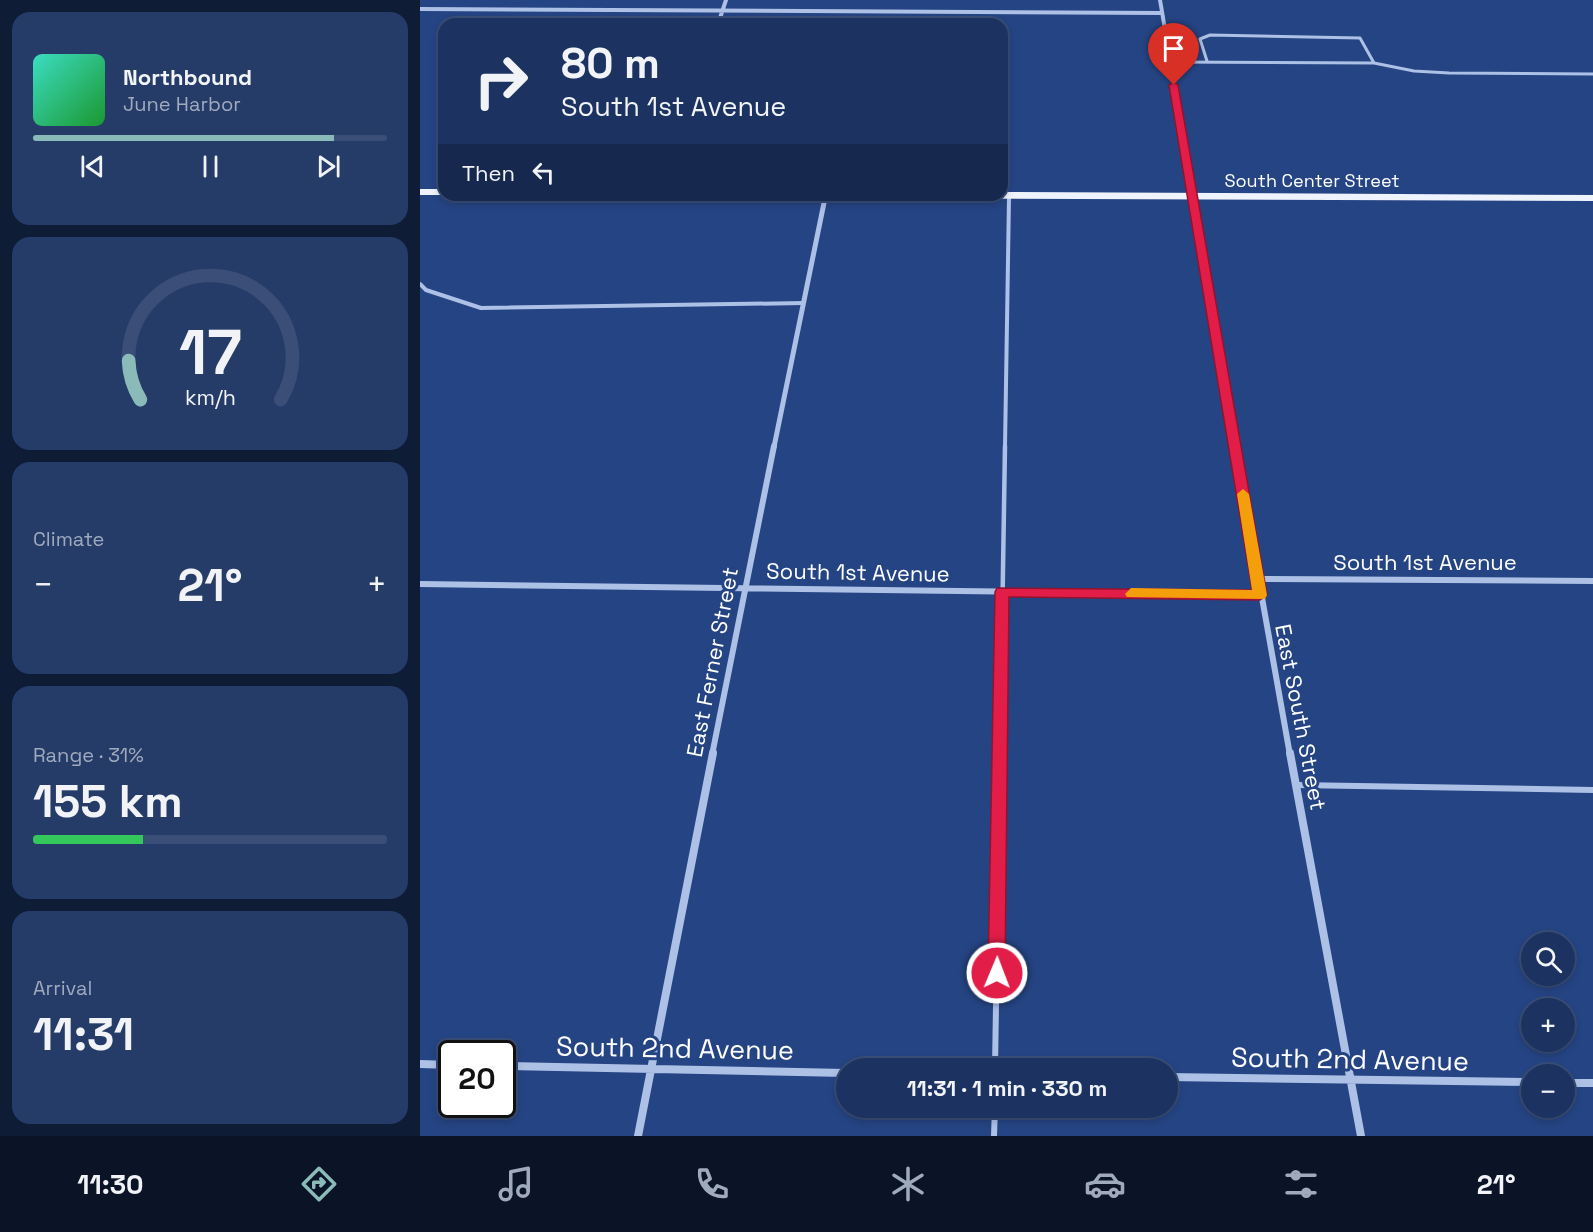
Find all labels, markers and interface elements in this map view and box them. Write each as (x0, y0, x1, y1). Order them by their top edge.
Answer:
pin (1148, 23, 1199, 85)
icon: arrive (1157, 32, 1190, 65)
text: 80 m (561, 37, 660, 90)
icon: right (462, 42, 540, 120)
text: Northbound (123, 63, 252, 91)
text: South 1st Avenue (561, 89, 786, 124)
text: June Harbor (123, 91, 241, 117)
icon: previous (76, 150, 109, 183)
icon: pause (194, 150, 227, 183)
icon: next (312, 150, 345, 183)
icon: left (527, 156, 560, 189)
text: Then (462, 159, 515, 187)
street label: South Center Street (1224, 169, 1400, 192)
text: 17 (179, 313, 241, 392)
text: km/h (184, 385, 236, 412)
text: Climate (33, 526, 104, 552)
street label: South 1st Avenue (1333, 548, 1517, 576)
street label: South 1st Avenue (766, 556, 950, 588)
text: 21° (178, 557, 242, 614)
text: − (33, 564, 53, 606)
text: + (367, 564, 387, 606)
street label: East Ferner Street (680, 565, 744, 759)
street label: East South Street (1269, 622, 1333, 812)
text: Range · 31% (33, 742, 144, 768)
text: 155 km (33, 773, 183, 830)
map controls (1521, 932, 1575, 1118)
button: search (1521, 932, 1575, 986)
position arrow (965, 941, 1029, 1005)
text: Arrival (33, 975, 92, 1001)
button: + (1521, 998, 1575, 1052)
text: 11:31 (33, 1006, 134, 1063)
street label: South 2nd Avenue (556, 1028, 794, 1068)
street label: South 2nd Avenue (1231, 1039, 1469, 1079)
speed limit sign: 20 (438, 1040, 516, 1118)
button: − (1521, 1064, 1575, 1118)
text: 11:31 · 1 min · 330 m (907, 1074, 1107, 1102)
icon: directions (298, 1163, 340, 1205)
icon: music (495, 1163, 537, 1205)
icon: phone (691, 1163, 733, 1205)
icon: climate (887, 1163, 929, 1205)
icon: car (1084, 1163, 1126, 1205)
icon: filters (1280, 1163, 1322, 1205)
text: 11:30 (77, 1167, 144, 1202)
text: 21° (1477, 1167, 1516, 1202)

